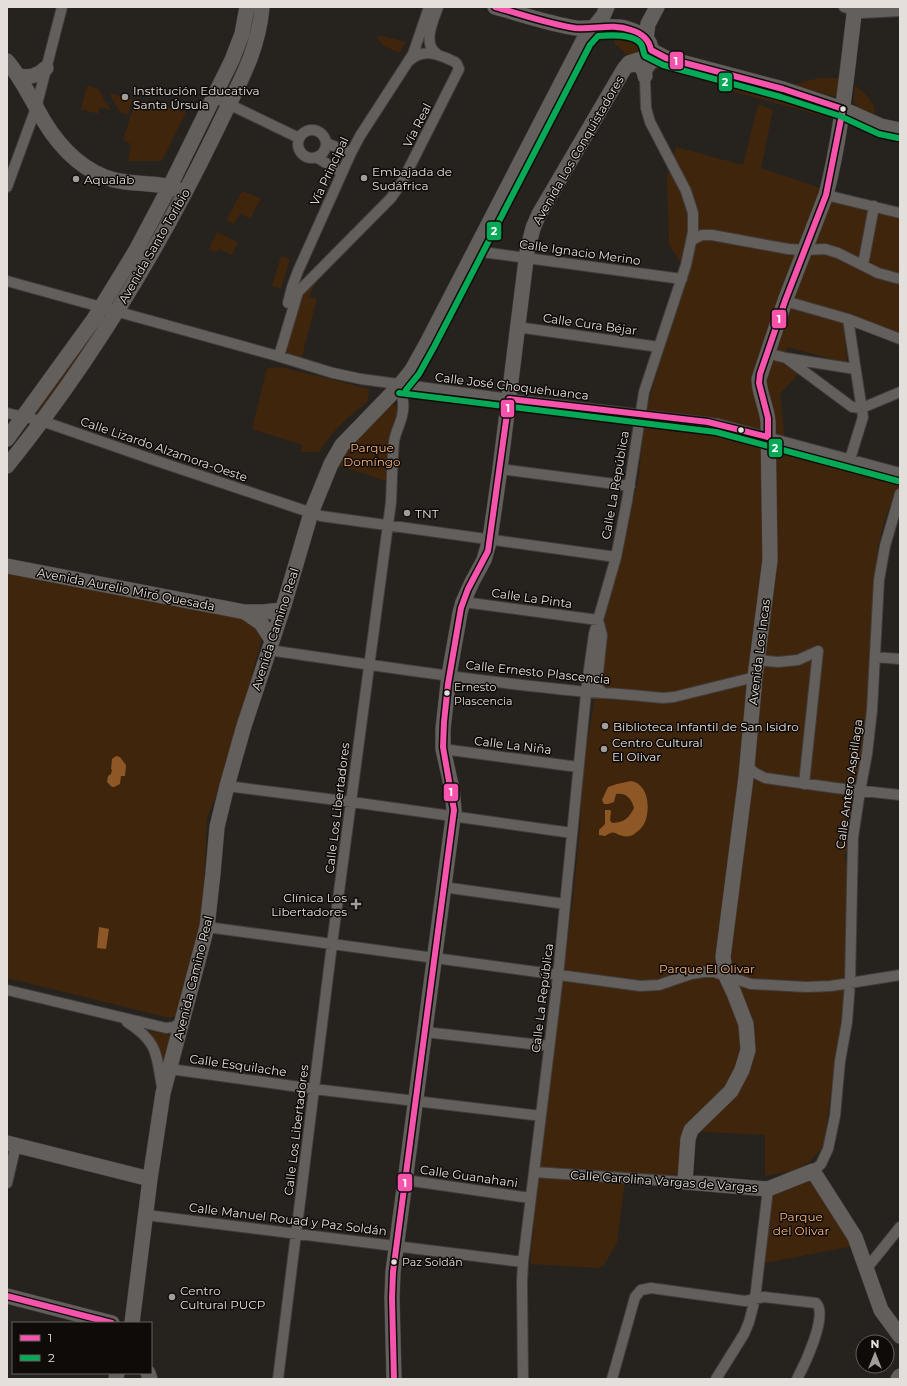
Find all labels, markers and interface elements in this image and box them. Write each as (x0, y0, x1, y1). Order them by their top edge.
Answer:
line badge: 1 (669, 51, 684, 70)
text: 1 (674, 54, 678, 68)
line badge: 2 (718, 72, 733, 92)
street label: Avenida Los Conquistadores (529, 73, 627, 227)
text: 2 (722, 75, 729, 89)
place label: Institución Educativa Santa Úrsula (133, 83, 260, 112)
marker: Institución Educativa Santa Úrsula (120, 92, 130, 102)
street label: Vía Real (399, 100, 435, 150)
unlabelled marker (838, 104, 848, 114)
street label: Vía Principal (306, 134, 352, 208)
place label: Embajada de Sudáfrica (372, 164, 452, 193)
place label: Aqualab (84, 172, 134, 187)
marker: Embajada de Sudáfrica (359, 173, 369, 183)
marker: Aqualab (71, 174, 81, 184)
street label: Avenida Santo Toribio (115, 186, 193, 306)
line badge: 2 (486, 221, 502, 241)
text: 2 (491, 224, 498, 238)
street label: Calle Ignacio Merino (518, 236, 642, 268)
line badge: 1 (771, 309, 787, 329)
street label: Calle Cura Béjar (542, 310, 638, 338)
text: 1 (777, 312, 781, 326)
street label: Calle José Choquehuanca (434, 369, 590, 403)
line badge: 1 (500, 399, 515, 418)
text: 1 (506, 401, 510, 415)
street label: Calle Lizardo Alzamora-Oeste (78, 413, 250, 485)
unlabelled marker (736, 425, 746, 435)
street label: Calle La República (598, 429, 632, 541)
line badge: 2 (768, 438, 783, 458)
park label: Parque Domíngo (343, 440, 401, 469)
text: 2 (772, 441, 779, 455)
place label: TNT (415, 506, 439, 521)
marker: TNT (402, 508, 412, 518)
street label: Avenida Aurelio Miró Quesada (36, 564, 216, 614)
street label: Avenida Camino Real (248, 566, 302, 692)
street label: Calle La Pinta (491, 585, 573, 611)
street label: Avenida Los Incas (745, 598, 773, 706)
street label: Calle Ernesto Plascencia (465, 657, 611, 687)
place label: Ernesto Plascencia (454, 680, 512, 708)
marker: Ernesto Plascencia (442, 688, 452, 698)
street label: Calle Antero Aspillaga (832, 718, 866, 850)
place label: Biblioteca Infantil de San Isidro (613, 719, 799, 734)
marker: Biblioteca Infantil de San Isidro (600, 721, 610, 731)
street label: Calle La Niña (473, 733, 553, 757)
place label: Centro Cultural El Olivar (612, 735, 703, 764)
street label: Calle Los Libertadores (322, 742, 352, 874)
marker: Centro Cultural El Olivar (599, 744, 609, 754)
line badge: 1 (443, 783, 459, 802)
text: 1 (449, 785, 453, 799)
place label: Clínica Los Libertadores (271, 890, 347, 919)
marker: Clínica Los Libertadores (350, 898, 362, 910)
street label: Avenida Camino Real (170, 914, 216, 1042)
street label: Calle La República (528, 942, 556, 1054)
park label: Parque El Olivar (659, 961, 755, 976)
street label: Calle Esquilache (188, 1051, 288, 1079)
street label: Calle Los Libertadores (281, 1064, 311, 1196)
street label: Calle Guanahani (419, 1162, 519, 1190)
street label: Calle Carolina Vargas de Vargas (570, 1167, 758, 1195)
line badge: 1 (397, 1173, 413, 1192)
text: 1 (403, 1176, 407, 1190)
street label: Calle Manuel Rouad y Paz Soldán (188, 1199, 388, 1239)
park label: Parque del Olivar (773, 1209, 829, 1238)
place label: Paz Soldán (402, 1255, 463, 1269)
marker: Paz Soldán (389, 1257, 399, 1267)
place label: Centro Cultural PUCP (180, 1283, 265, 1312)
marker: Centro Cultural PUCP (167, 1292, 177, 1302)
legend (12, 1322, 152, 1374)
text: 1 (48, 1330, 52, 1345)
north arrow (855, 1334, 895, 1374)
text: N (871, 1337, 879, 1351)
text: 2 (48, 1350, 55, 1365)

